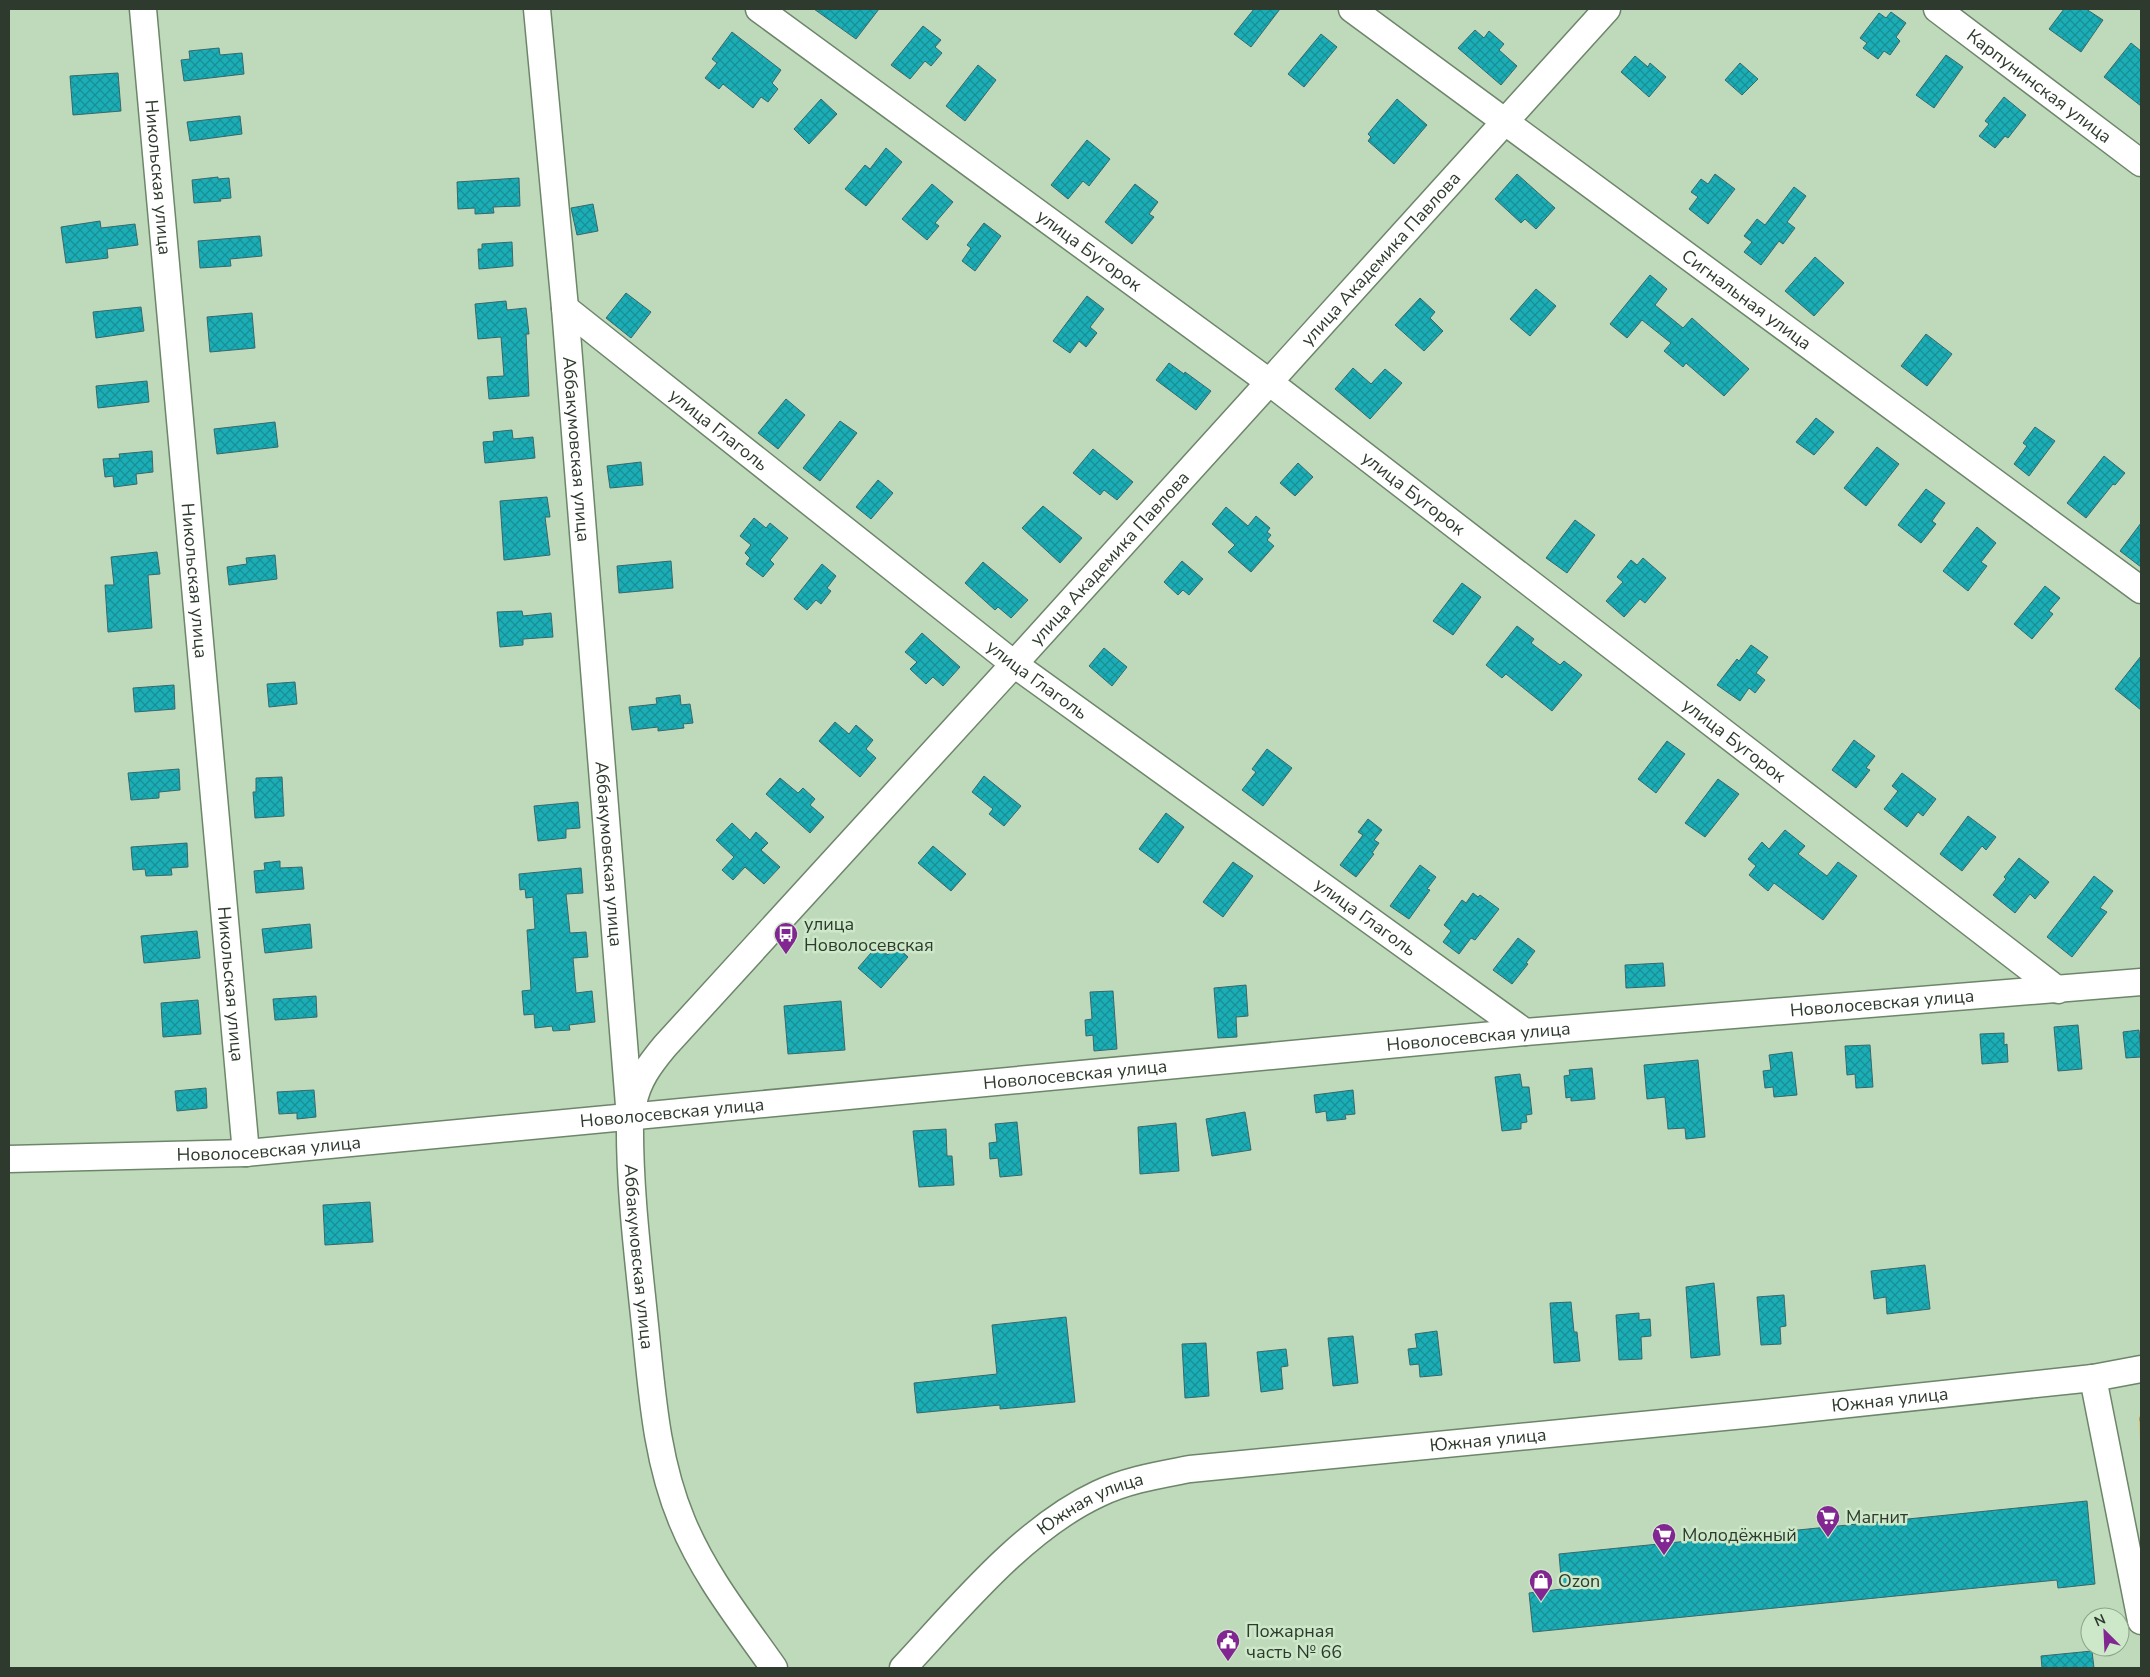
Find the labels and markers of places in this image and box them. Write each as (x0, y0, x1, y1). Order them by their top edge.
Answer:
place label: улица Новолосевская (804, 912, 934, 957)
bus stop icon: улица Новолосевская (773, 921, 799, 955)
supermarket icon: Магнит (1815, 1504, 1841, 1538)
place label: Магнит (1846, 1505, 1908, 1529)
supermarket icon: Молодёжный (1651, 1522, 1677, 1556)
place label: Молодёжный (1682, 1523, 1797, 1547)
shop icon: Ozon (1528, 1568, 1554, 1602)
place label: Ozon (1558, 1569, 1600, 1593)
place label: Пожарная часть № 66 (1246, 1619, 1342, 1664)
public building icon: Пожарная часть № 66 (1215, 1628, 1241, 1662)

